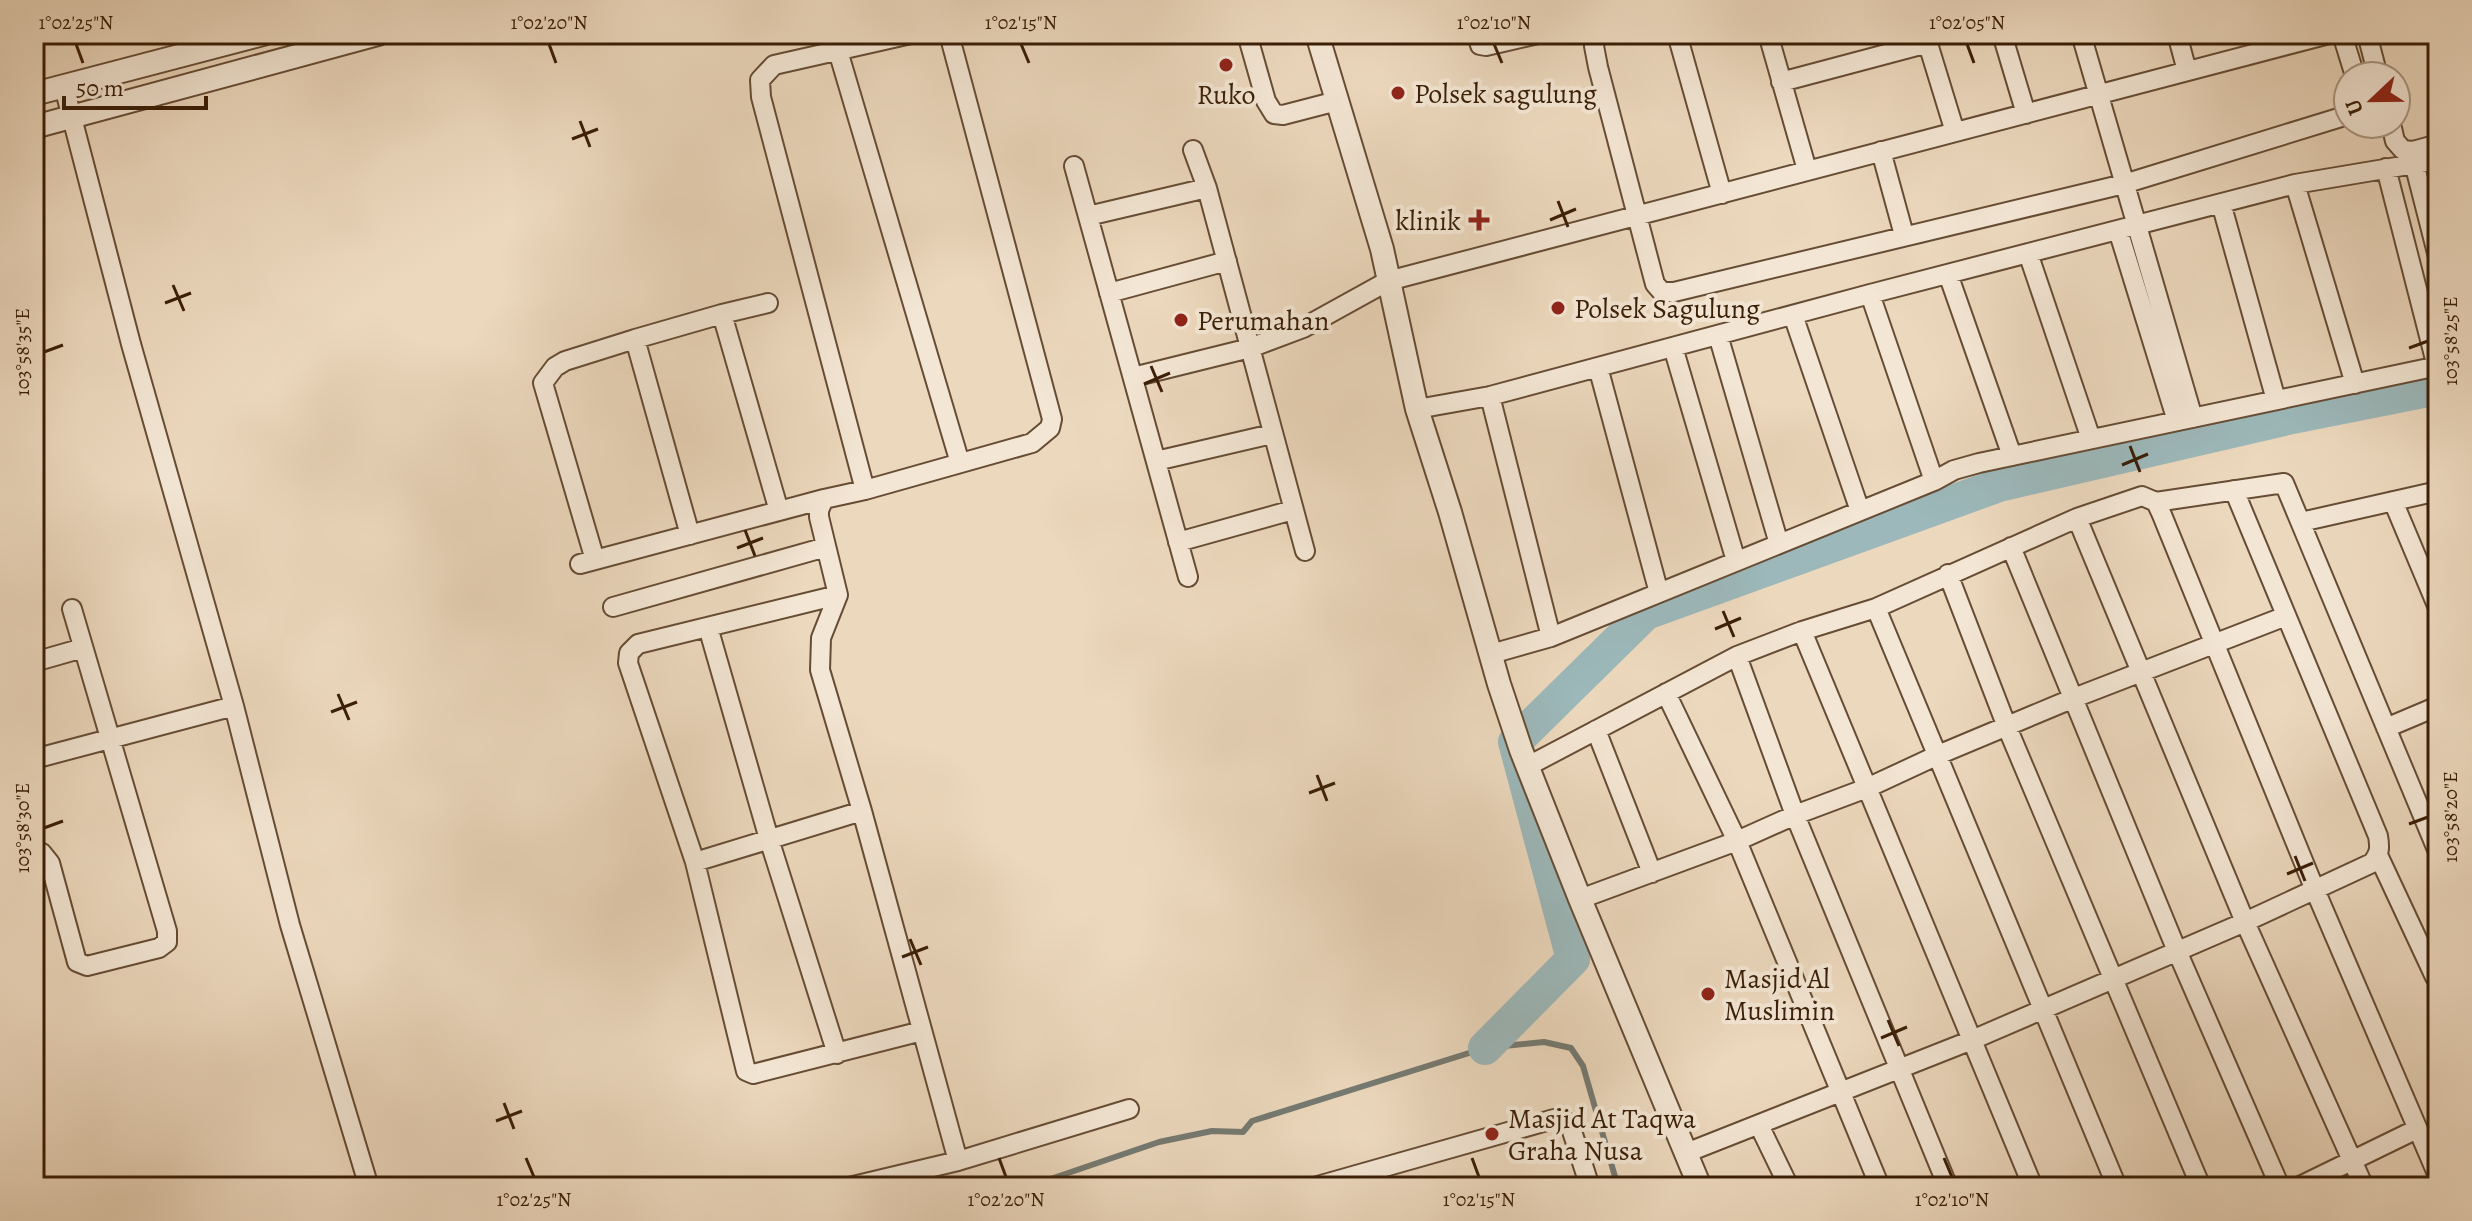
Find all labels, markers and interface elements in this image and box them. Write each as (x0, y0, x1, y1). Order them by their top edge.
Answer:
text: 1°02'25"N (39, 9, 114, 36)
text: 1°02'20"N (510, 9, 588, 36)
text: 1°02'15"N (985, 9, 1057, 36)
text: 1°02'10"N (1457, 9, 1531, 36)
text: 1°02'05"N (1929, 9, 2005, 36)
marker: Ruko (1217, 56, 1235, 74)
scale bar (64, 60, 206, 110)
north arrow (2332, 60, 2412, 140)
text: 50 m (76, 72, 124, 104)
place label: Polsek sagulung (1414, 75, 1597, 113)
place label: Ruko (1197, 76, 1255, 114)
marker: Polsek sagulung (1389, 84, 1407, 102)
text: U (2338, 94, 2371, 119)
place label: klinik (1395, 202, 1461, 240)
marker: klinik (1468, 209, 1490, 231)
place label: Polsek Sagulung (1574, 290, 1760, 328)
text: 103°58'25"E (2437, 296, 2464, 386)
marker: Polsek Sagulung (1549, 299, 1567, 317)
place label: Perumahan (1197, 302, 1329, 340)
text: 103°58'35"E (9, 308, 36, 396)
marker: Perumahan (1172, 311, 1190, 329)
text: 103°58'20"E (2437, 771, 2464, 863)
text: 103°58'30"E (9, 783, 36, 873)
place label: Masjid Al Muslimin (1724, 960, 1835, 1030)
marker: Masjid Al Muslimin (1699, 985, 1717, 1003)
place label: Masjid At Taqwa Graha Nusa (1508, 1100, 1696, 1170)
marker: Masjid At Taqwa Graha Nusa (1483, 1125, 1501, 1143)
text: 1°02'25"N (497, 1186, 572, 1213)
text: 1°02'20"N (967, 1186, 1045, 1213)
text: 1°02'15"N (1443, 1186, 1515, 1213)
text: 1°02'10"N (1915, 1186, 1989, 1213)

